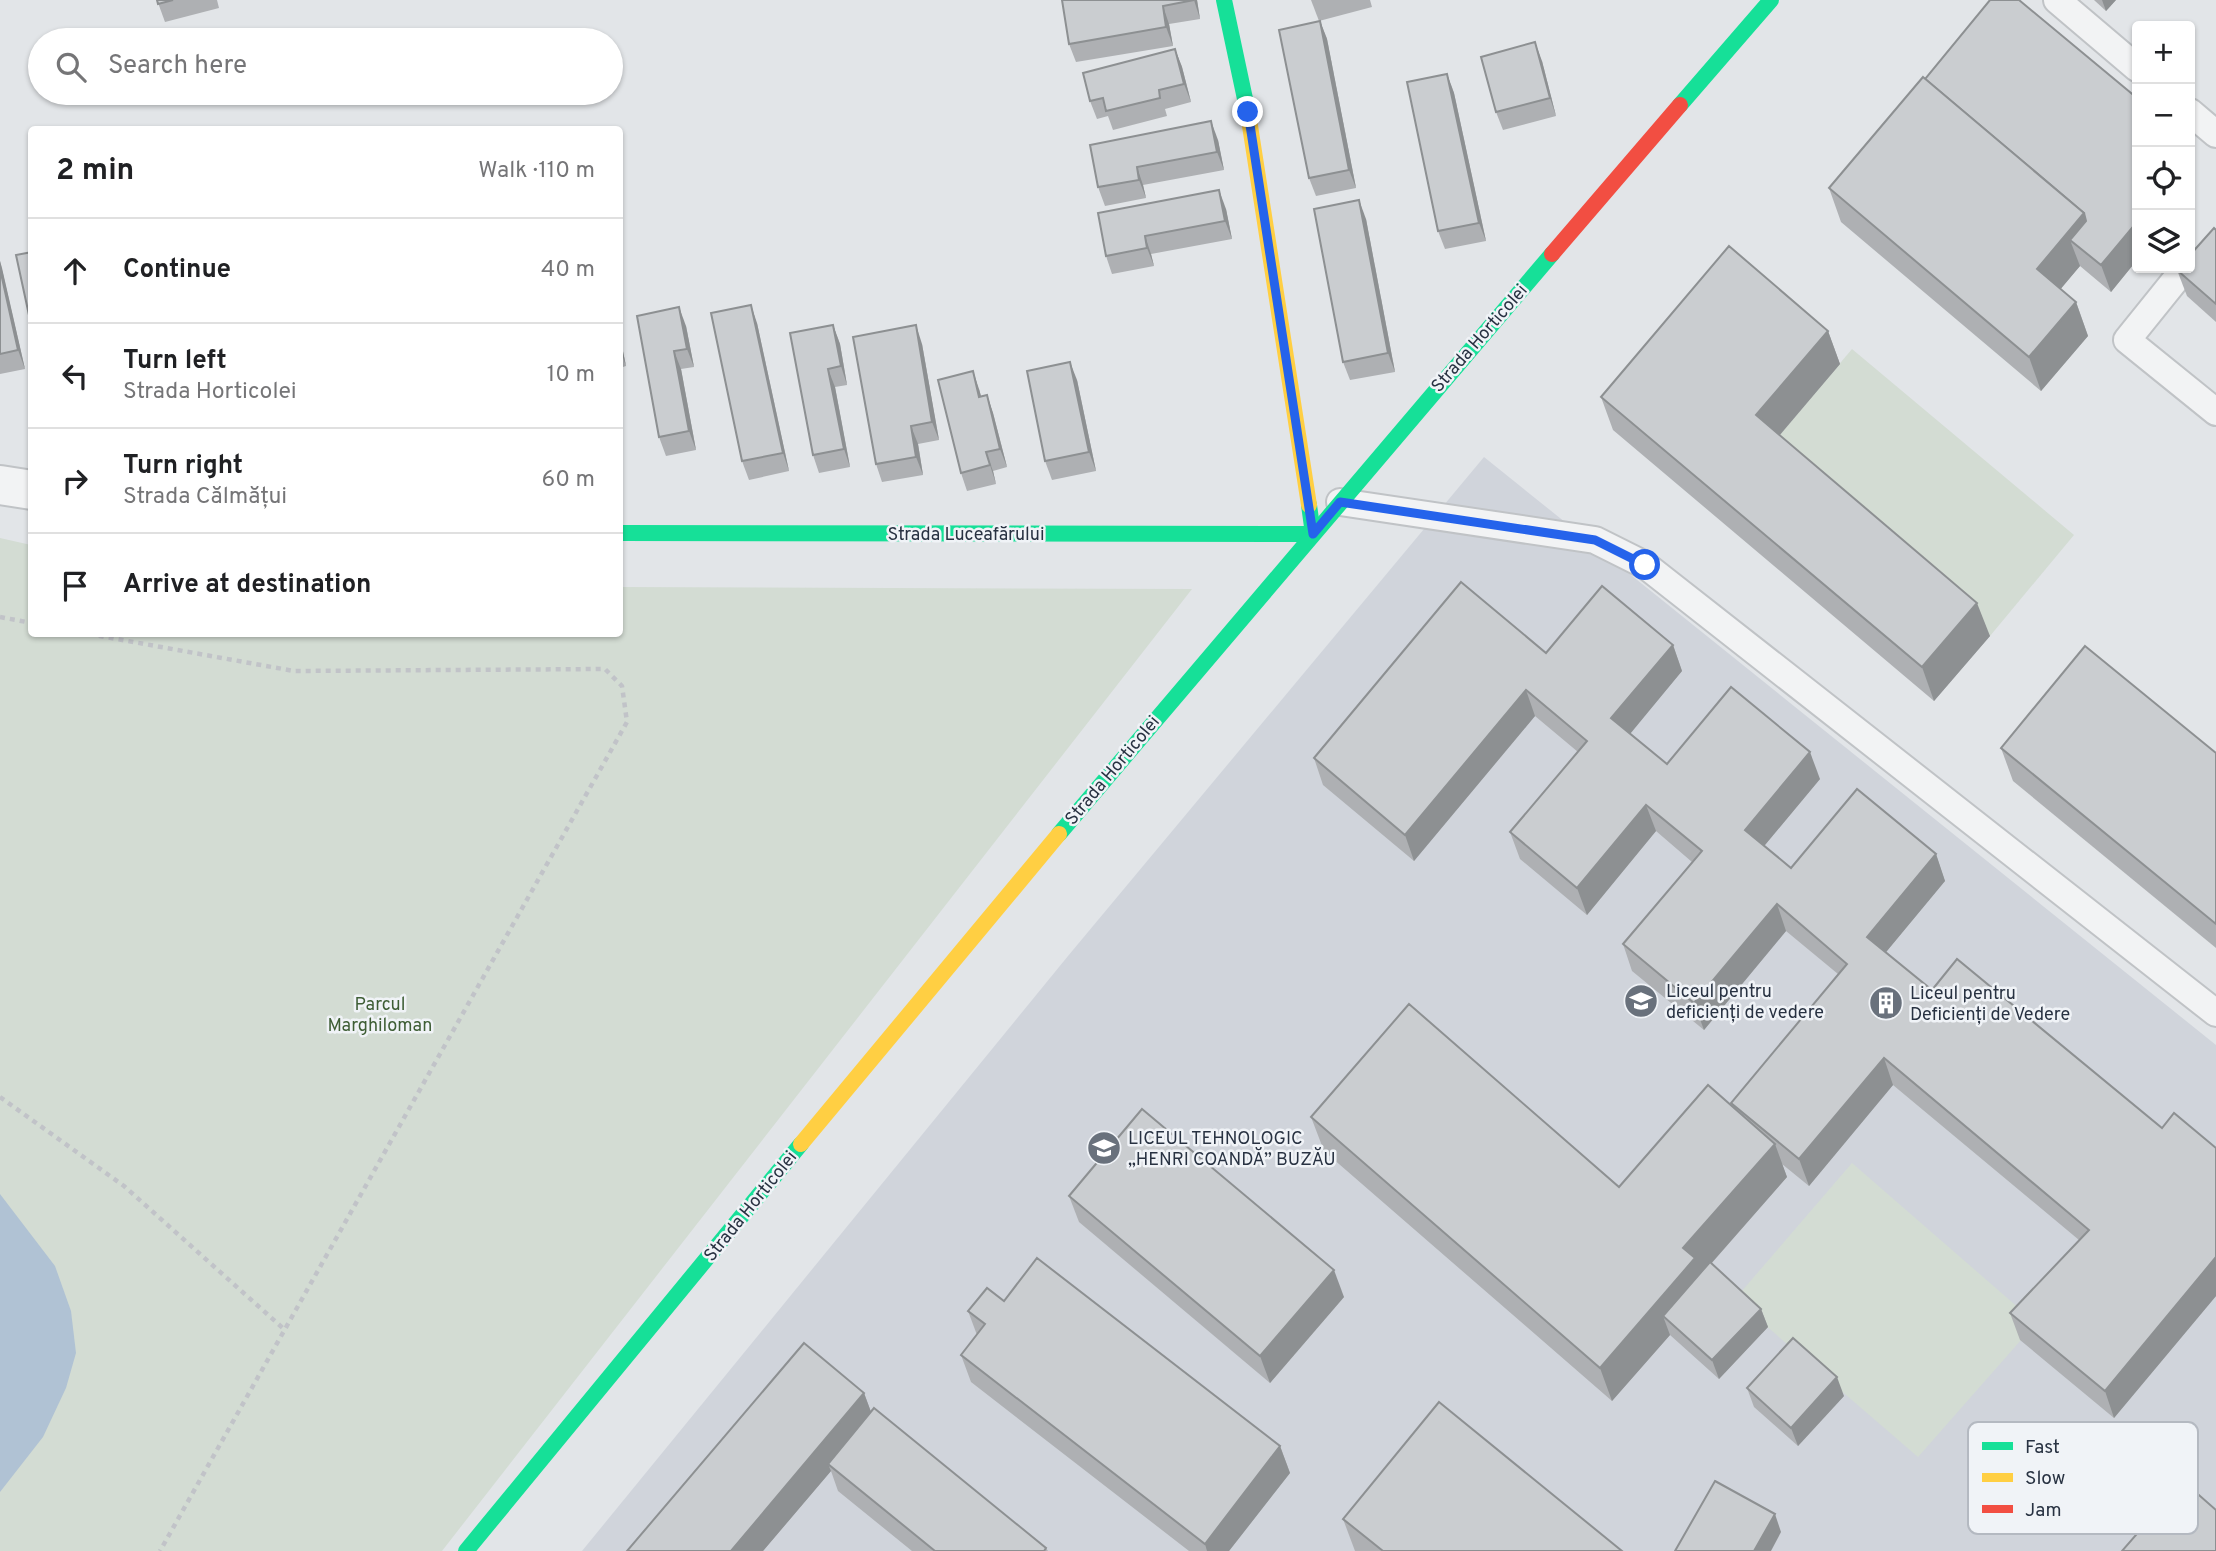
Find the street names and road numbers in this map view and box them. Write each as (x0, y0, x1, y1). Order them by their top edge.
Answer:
street label: Strada Horticolei (1427, 280, 1533, 398)
street label: Strada Luceafărului (888, 524, 1044, 547)
street label: Strada Horticolei (1061, 712, 1166, 830)
street label: Strada Horticolei (699, 1147, 803, 1267)

